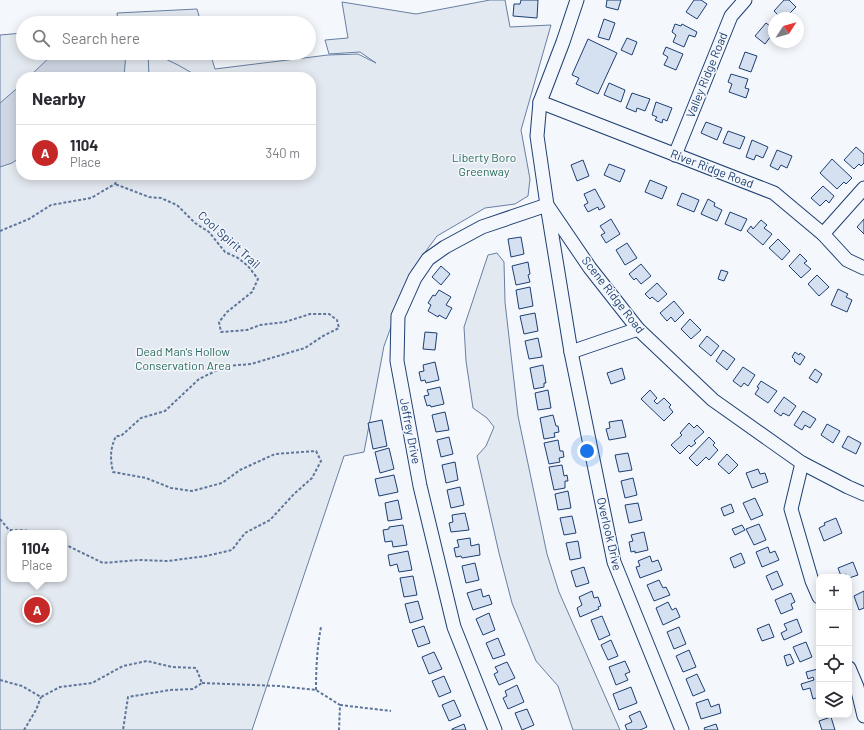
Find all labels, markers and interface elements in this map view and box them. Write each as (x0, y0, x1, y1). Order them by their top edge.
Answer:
north arrow (768, 12, 804, 48)
search box (16, 16, 316, 60)
icon: search (30, 27, 52, 49)
text: Search here (62, 29, 140, 47)
street label: Valley Ridge Road (683, 30, 730, 119)
text: Nearby (32, 88, 86, 108)
text: 1104 (70, 136, 98, 154)
text: A (41, 145, 49, 161)
text: 340 m (265, 145, 300, 161)
street label: River Ridge Road (669, 146, 756, 190)
park label: Liberty Boro Greenway (452, 150, 516, 178)
text: Place (70, 154, 101, 170)
street label: Cool Spirit Trail (196, 208, 264, 271)
street label: Scene Ridge Road (579, 253, 648, 336)
park label: Dead Man's Hollow Conservation Area (135, 344, 231, 372)
street label: Jeffrey Drive (398, 397, 424, 465)
your location (577, 441, 597, 461)
street label: Overlook Drive (595, 496, 625, 572)
popup (7, 530, 67, 582)
text: 1104 (22, 539, 50, 557)
text: Place (22, 557, 52, 573)
map controls (816, 574, 852, 718)
button: + (816, 574, 852, 610)
pin: A (24, 595, 50, 625)
button: − (816, 610, 852, 646)
button: locate (816, 646, 852, 682)
button: layers (816, 682, 852, 718)

